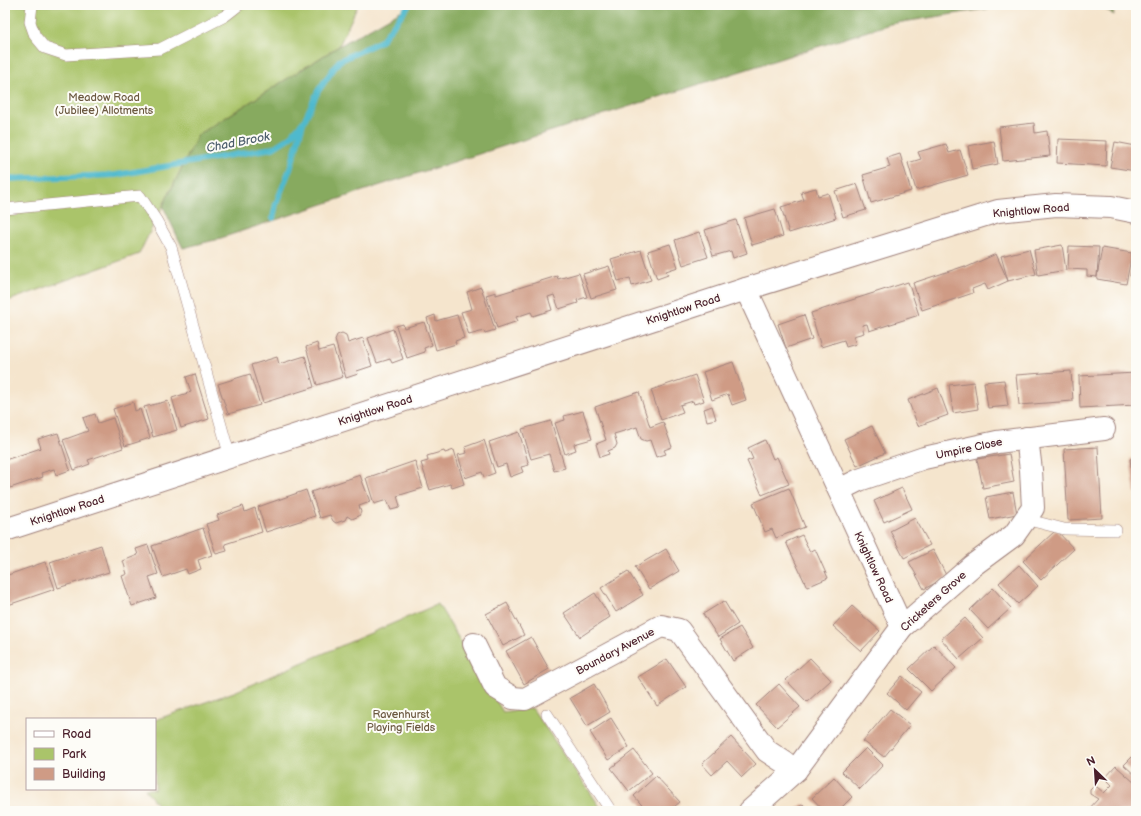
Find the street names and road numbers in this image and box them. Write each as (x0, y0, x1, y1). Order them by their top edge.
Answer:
street label: Knightlow Road (992, 201, 1070, 220)
street label: Knightlow Road (644, 291, 722, 328)
street label: Knightlow Road (336, 392, 414, 429)
street label: Umpire Close (935, 435, 1004, 462)
street label: Knightlow Road (28, 492, 106, 529)
street label: Knightlow Road (851, 529, 896, 605)
street label: Cricketers Grove (898, 568, 969, 634)
street label: Boundary Avenue (574, 625, 657, 678)

